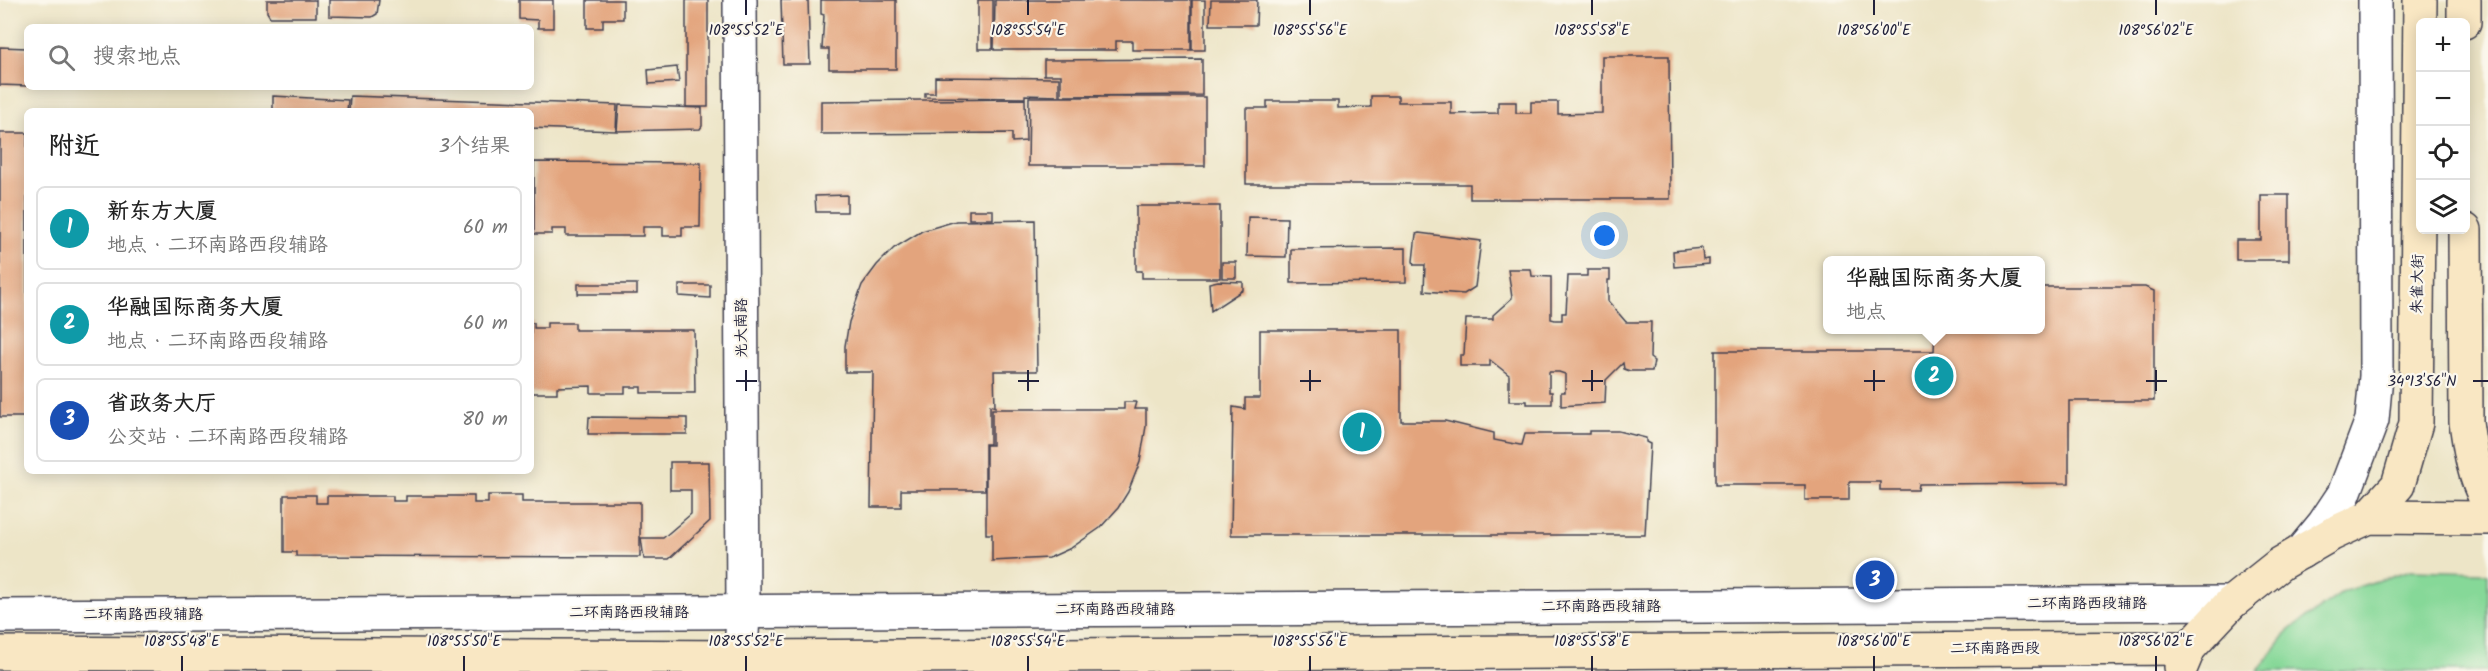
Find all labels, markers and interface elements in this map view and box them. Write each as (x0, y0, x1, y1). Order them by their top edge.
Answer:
map controls (2416, 18, 2470, 234)
button: + (2416, 18, 2470, 72)
text: 108°55'52"E (708, 19, 785, 43)
text: 108°55'54"E (991, 19, 1067, 43)
text: 108°55'56"E (1273, 19, 1349, 43)
text: 108°55'58"E (1554, 19, 1631, 43)
text: 108°56'00"E (1837, 19, 1912, 43)
text: 108°56'02"E (2119, 19, 2195, 43)
search box (24, 24, 534, 90)
text: 搜索地点 (93, 40, 181, 75)
icon: search (45, 41, 78, 74)
button: − (2416, 72, 2470, 126)
text: 附近 (48, 126, 100, 168)
button: locate (2416, 126, 2470, 180)
text: 3个结果 (439, 131, 510, 163)
button: layers (2416, 180, 2470, 234)
text: 新东方大厦 (107, 195, 217, 230)
text: 1 (66, 212, 73, 244)
text: 60 m (463, 212, 508, 244)
your location (1590, 221, 1619, 250)
text: 地点 · 二环南路西段辅路 (107, 230, 328, 262)
street label: 朱雀大街 (2405, 254, 2431, 314)
popup (1823, 256, 2045, 334)
text: 华融国际商务大厦 (1846, 262, 2022, 297)
text: 华融国际商务大厦 (107, 291, 283, 326)
text: 地点 (1846, 297, 1886, 329)
street label: 光大南路 (730, 298, 754, 358)
text: 2 (64, 308, 75, 340)
text: 60 m (463, 308, 508, 340)
text: 地点 · 二环南路西段辅路 (107, 326, 328, 358)
pin: 2 (1914, 354, 1954, 398)
text: 34°13'56"N (2388, 370, 2456, 394)
text: 省政务大厅 (107, 387, 217, 422)
text: 3 (64, 404, 75, 436)
text: 80 m (462, 404, 508, 436)
pin: 1 (1342, 410, 1382, 454)
text: 公交站 · 二环南路西段辅路 (107, 422, 348, 454)
pin: 3 (1856, 558, 1894, 602)
street label: 二环南路西段辅路 (2027, 592, 2147, 616)
street label: 二环南路西段辅路 (1541, 595, 1661, 619)
street label: 二环南路西段辅路 (1055, 598, 1175, 622)
street label: 二环南路西段辅路 (569, 601, 689, 625)
street label: 二环南路西段辅路 (83, 603, 203, 627)
text: 108°55'48"E (144, 630, 221, 654)
text: 108°55'50"E (427, 630, 502, 654)
text: 108°55'52"E (708, 630, 785, 654)
text: 108°55'54"E (991, 630, 1067, 654)
text: 108°55'56"E (1273, 630, 1349, 654)
text: 108°55'58"E (1554, 630, 1631, 654)
text: 108°56'00"E (1837, 630, 1912, 654)
text: 108°56'02"E (2119, 630, 2195, 654)
street label: 二环南路西段 (1950, 637, 2040, 661)

